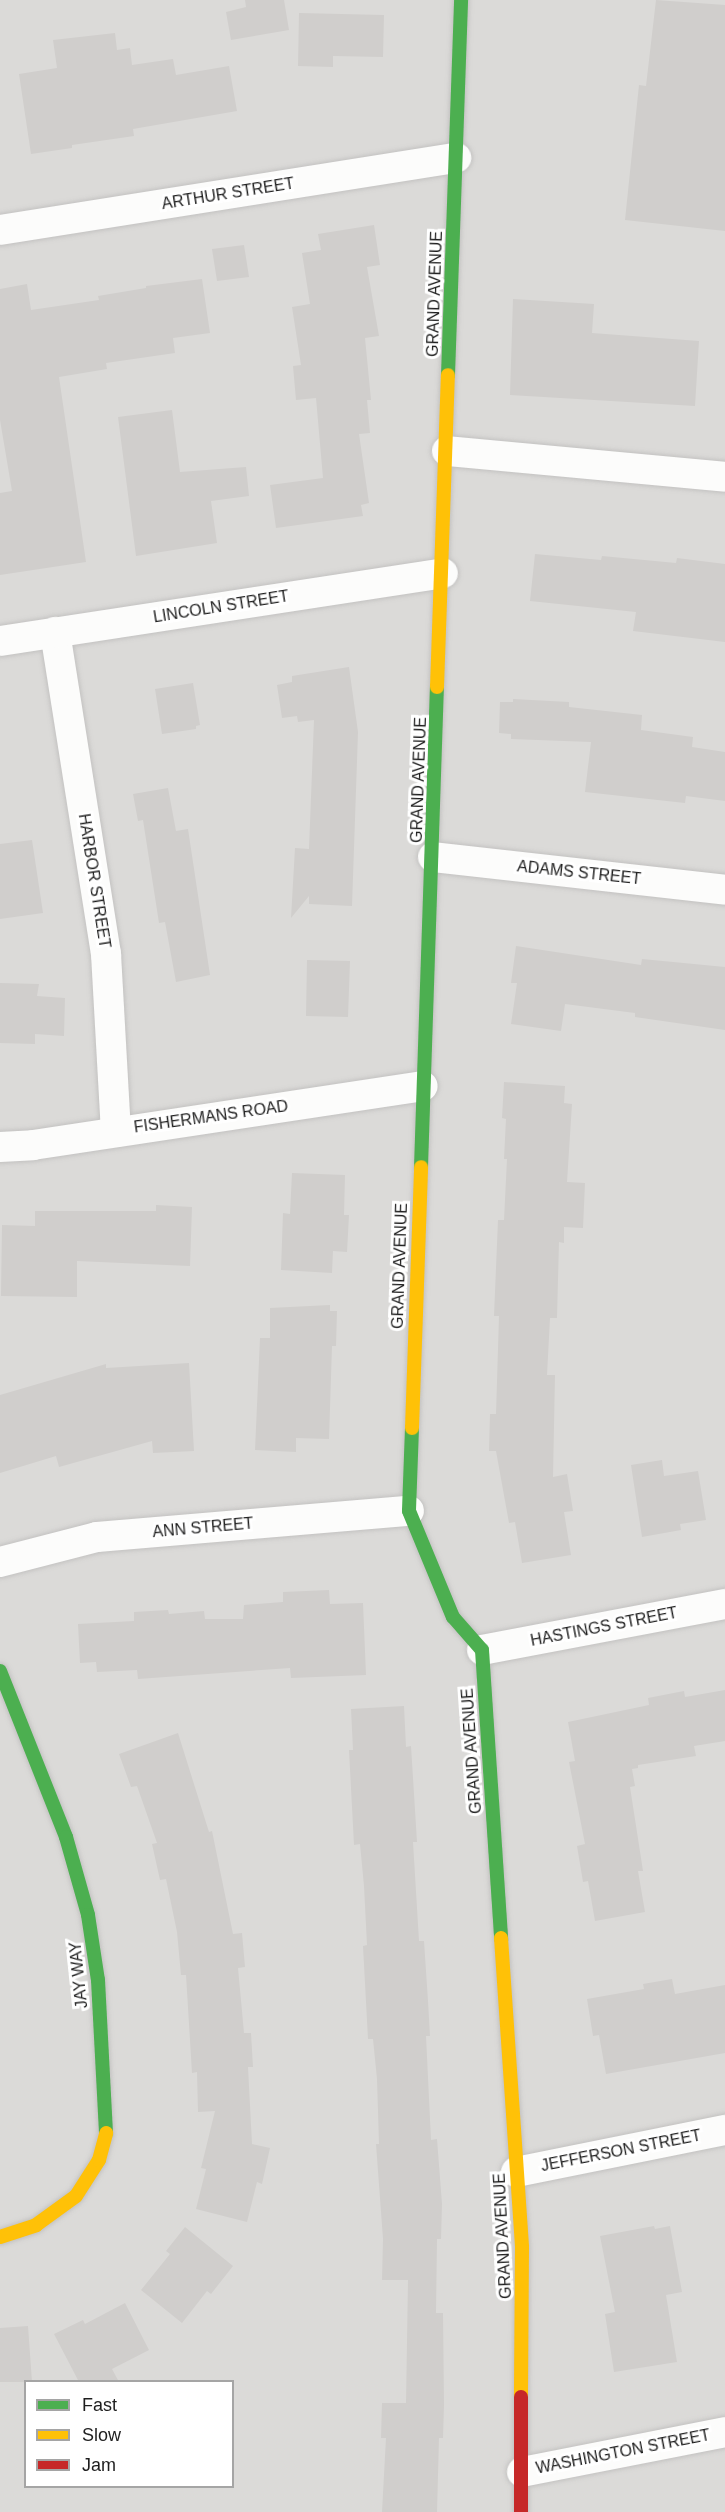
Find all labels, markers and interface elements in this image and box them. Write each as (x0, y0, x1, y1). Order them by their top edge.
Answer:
street label: ARTHUR STREET (160, 174, 296, 214)
street label: GRAND AVENUE (423, 230, 447, 358)
street label: LINCOLN STREET (152, 587, 290, 627)
street label: GRAND AVENUE (407, 716, 431, 844)
street label: HARBOR STREET (74, 812, 114, 950)
street label: ADAMS STREET (516, 857, 642, 889)
street label: FISHERMANS ROAD (133, 1097, 289, 1137)
street label: GRAND AVENUE (388, 1202, 412, 1330)
street label: ANN STREET (152, 1514, 254, 1542)
street label: HASTINGS STREET (529, 1603, 679, 1651)
street label: GRAND AVENUE (458, 1687, 486, 1815)
street label: JAY WAY (66, 1941, 92, 2009)
street label: JEFFERSON STREET (539, 2126, 703, 2176)
street label: GRAND AVENUE (490, 2172, 516, 2300)
legend (24, 2380, 234, 2488)
text: Fast (82, 2395, 117, 2415)
text: Slow (82, 2425, 121, 2445)
street label: WASHINGTON STREET (534, 2426, 712, 2478)
text: Jam (82, 2455, 116, 2475)

